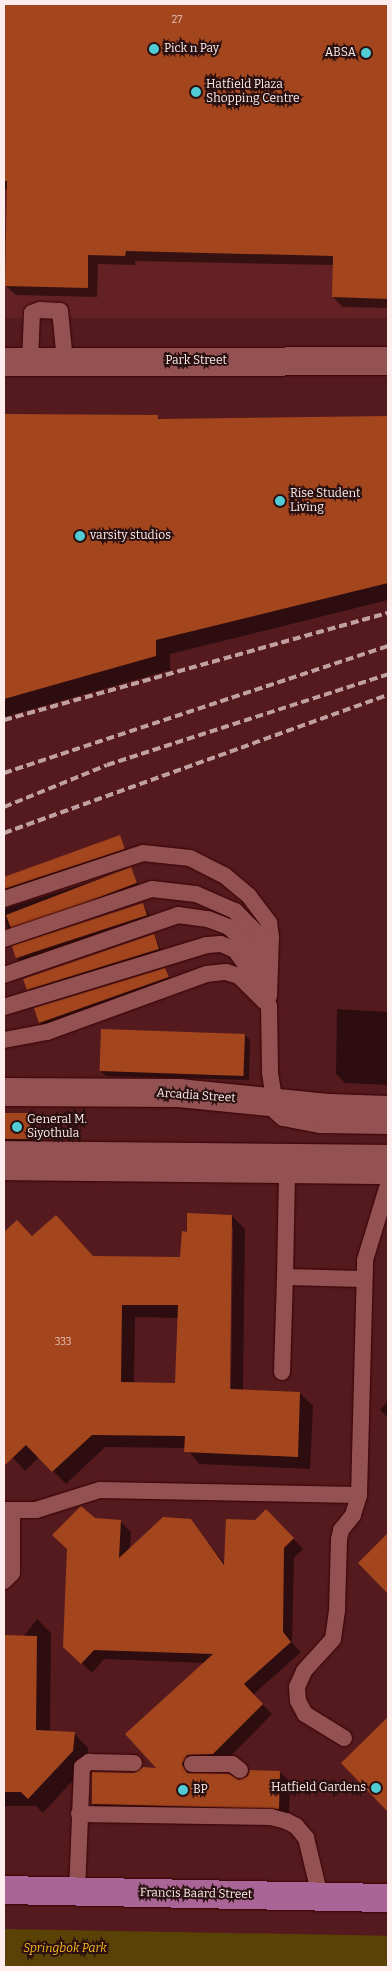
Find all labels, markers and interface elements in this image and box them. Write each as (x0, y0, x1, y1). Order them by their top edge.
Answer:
house number: 27 (172, 15, 182, 27)
place label: Pick n Pay (164, 42, 219, 56)
marker: Pick n Pay (148, 43, 160, 55)
place label: ABSA (325, 46, 356, 60)
marker: ABSA (360, 47, 372, 59)
place label: Hatfield Plaza Shopping Centre (206, 78, 300, 106)
marker: Hatfield Plaza Shopping Centre (190, 86, 202, 98)
street label: Park Street (165, 354, 227, 368)
place label: Rise Student Living (290, 487, 360, 515)
marker: Rise Student Living (274, 495, 286, 507)
place label: varsity studios (90, 529, 171, 543)
marker: varsity studios (74, 530, 86, 542)
street label: Arcadia Street (156, 1086, 236, 1106)
place label: General M. Siyothula (27, 1113, 87, 1141)
marker: General M. Siyothula (11, 1121, 23, 1133)
house number: 333 (55, 1337, 71, 1349)
place label: Hatfield Gardens (271, 1781, 366, 1795)
marker: Hatfield Gardens (370, 1782, 382, 1794)
place label: BP (193, 1783, 208, 1797)
marker: BP (177, 1784, 189, 1796)
street label: Francis Baard Street (140, 1886, 252, 1902)
park label: Springbok Park (23, 1942, 107, 1956)

